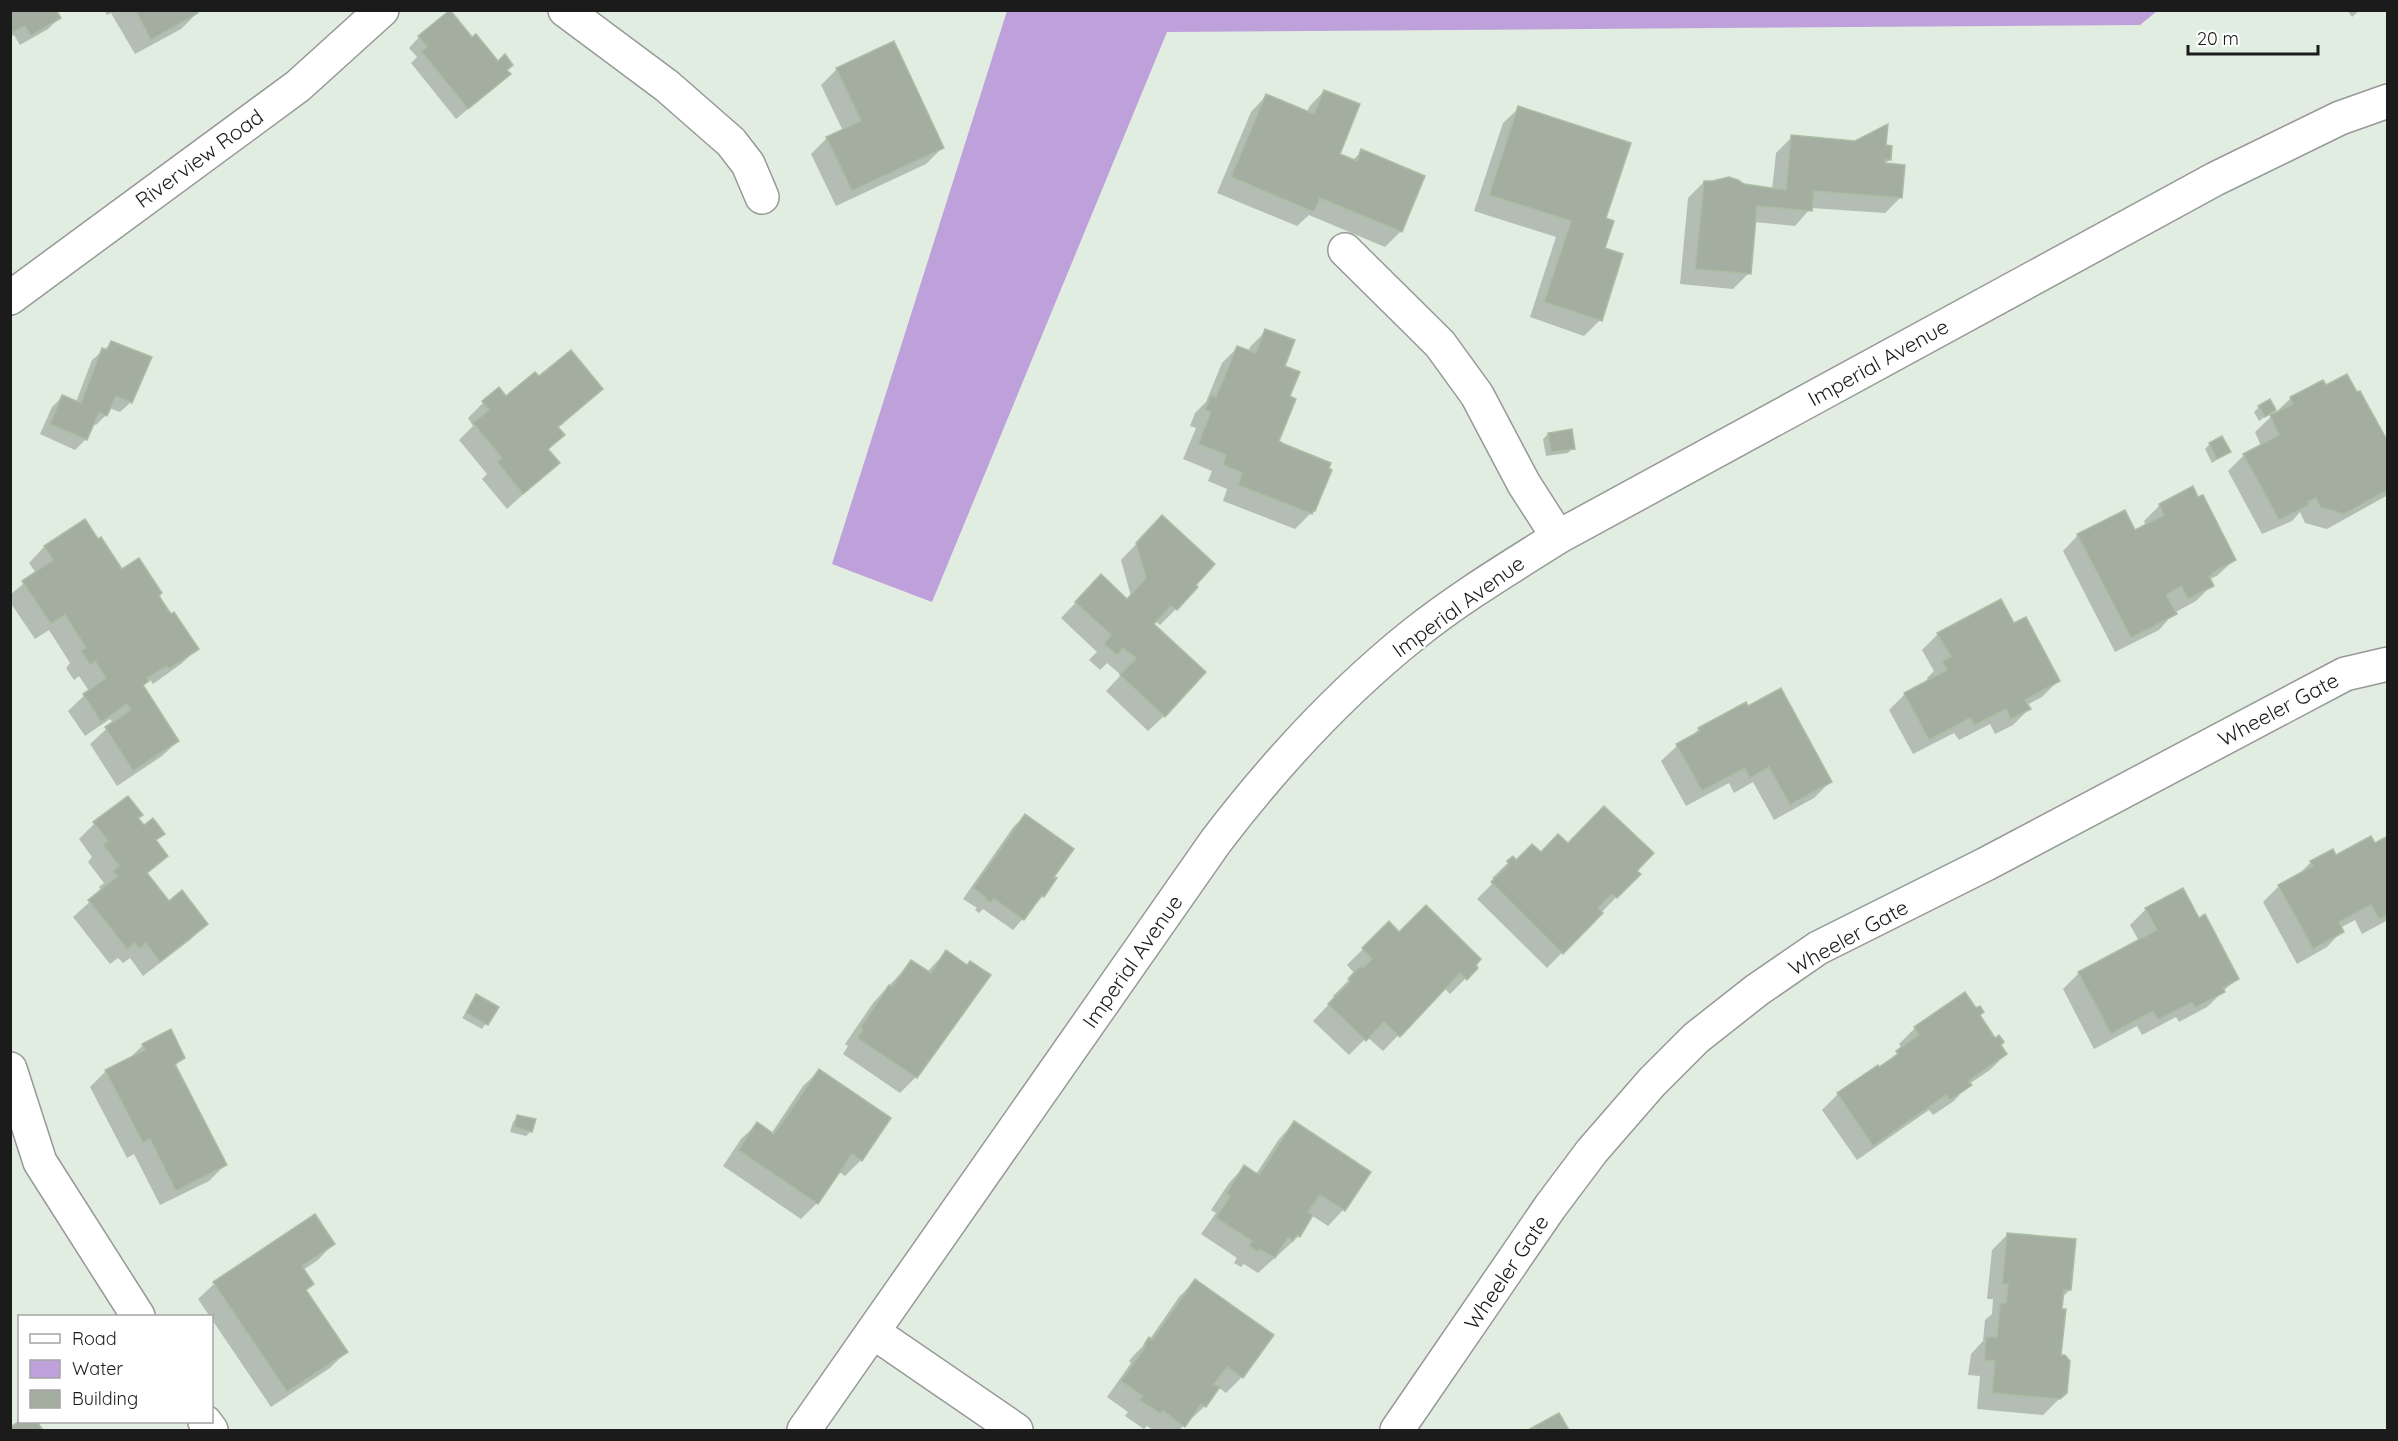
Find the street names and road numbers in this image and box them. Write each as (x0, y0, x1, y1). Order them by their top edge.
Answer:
street label: Riverview Road (130, 103, 268, 213)
street label: Imperial Avenue (1803, 313, 1953, 411)
street label: Imperial Avenue (1387, 549, 1529, 663)
street label: Wheeler Gate (2213, 666, 2343, 752)
street label: Imperial Avenue (1076, 889, 1188, 1033)
street label: Wheeler Gate (1784, 893, 1912, 981)
street label: Wheeler Gate (1458, 1210, 1554, 1334)

